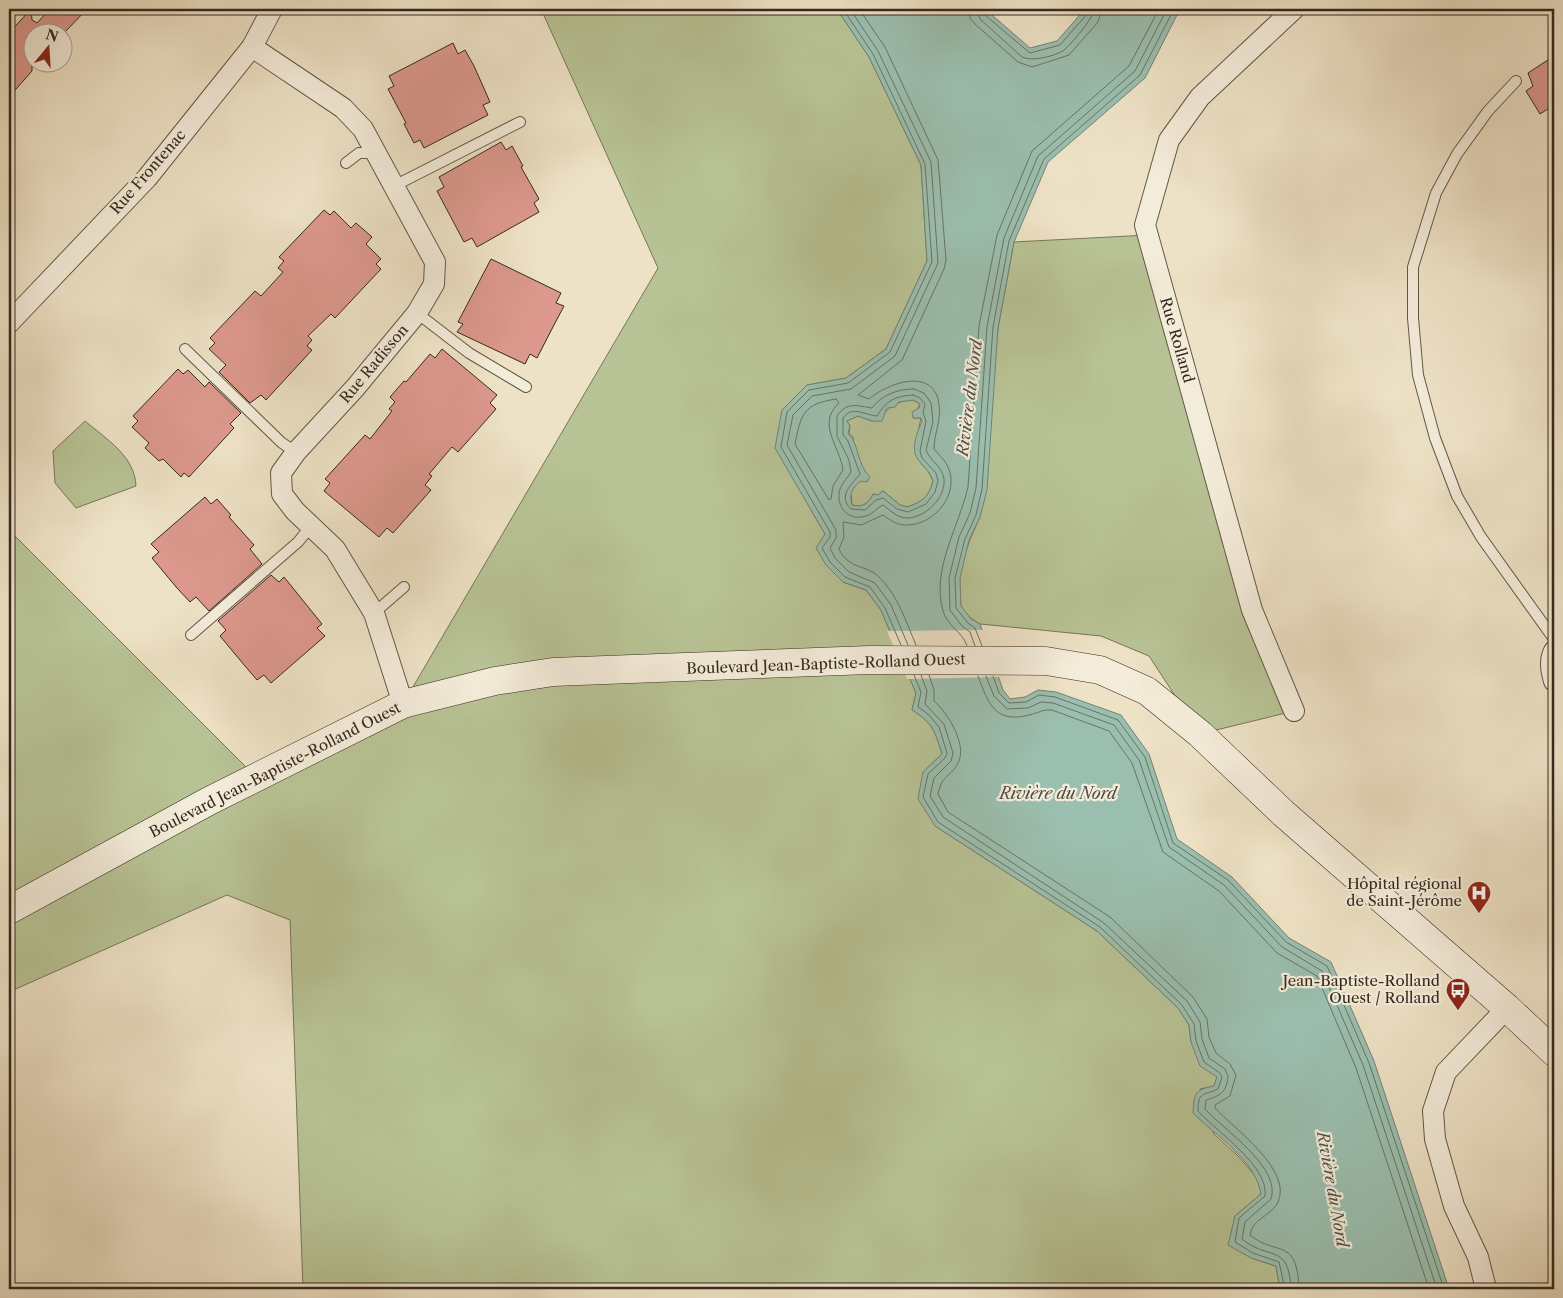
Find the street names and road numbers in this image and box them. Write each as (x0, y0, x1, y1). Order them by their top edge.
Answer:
street label: Rue Frontenac (106, 125, 190, 218)
street label: Rue Rolland (1156, 295, 1199, 385)
street label: Rue Radisson (335, 320, 412, 407)
street label: Boulevard Jean-Baptiste-Rolland Ouest (686, 649, 967, 678)
street label: Boulevard Jean-Baptiste-Rolland Ouest (146, 697, 404, 841)

